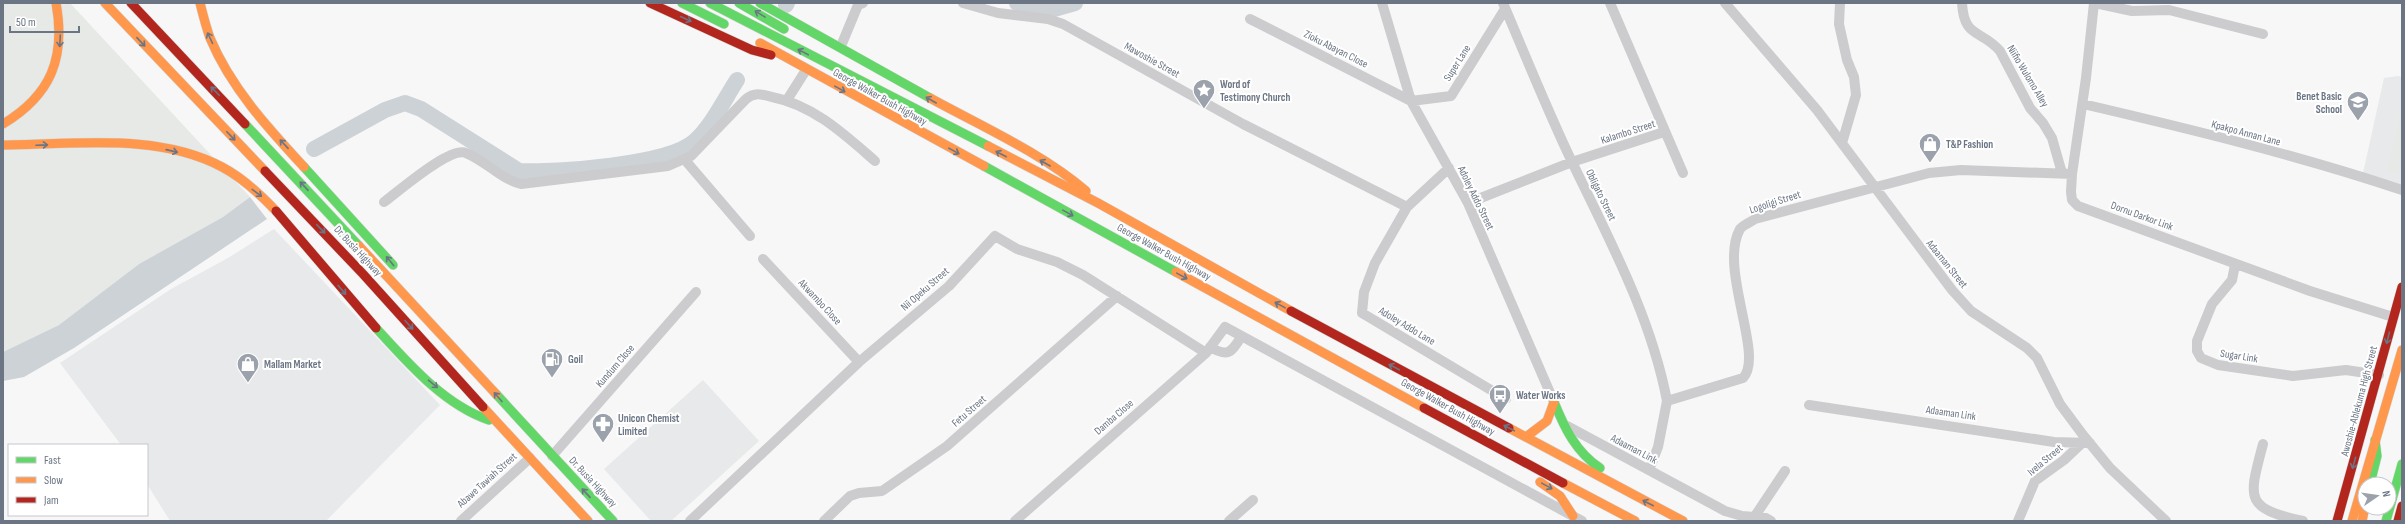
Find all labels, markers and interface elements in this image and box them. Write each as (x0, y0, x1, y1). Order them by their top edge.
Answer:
scale bar (10, 8, 79, 34)
one-way arrow (754, 10, 766, 18)
text: 50 m (16, 15, 36, 30)
one-way arrow (679, 16, 691, 23)
street label: Zioku Abayan Close (1302, 27, 1370, 71)
one-way arrow (206, 32, 213, 44)
one-way arrow (56, 34, 64, 47)
one-way arrow (136, 37, 146, 47)
street label: Mawoshie Street (1122, 39, 1183, 81)
street label: Super Lane (1441, 42, 1473, 84)
street label: Niifio Wulomo Alley (2004, 43, 2052, 110)
one-way arrow (797, 48, 809, 55)
street label: George Walker Bush Highway (831, 66, 930, 129)
place icon: Word of Testimony Church (1191, 77, 1217, 110)
place label: Word of Testimony Church (1220, 78, 1290, 104)
one-way arrow (834, 85, 846, 93)
one-way arrow (210, 86, 220, 96)
school or university icon: Benet Basic School (2345, 89, 2371, 122)
place label: Benet Basic School (2296, 90, 2342, 116)
one-way arrow (925, 95, 937, 103)
street label: Kalambo Street (1599, 117, 1658, 147)
street label: Kpakpo Annan Lane (2210, 118, 2282, 148)
one-way arrow (226, 130, 235, 140)
shop icon: T&P Fashion (1917, 131, 1943, 164)
place label: T&P Fashion (1946, 138, 1993, 151)
one-way arrow (279, 139, 289, 149)
one-way arrow (35, 141, 48, 149)
one-way arrow (165, 147, 178, 155)
one-way arrow (948, 148, 960, 155)
one-way arrow (995, 149, 1007, 157)
one-way arrow (1039, 158, 1051, 166)
street label: Adoley Addo Street (1455, 163, 1497, 233)
street label: Obligato Street (1583, 167, 1619, 223)
one-way arrow (300, 181, 309, 191)
street label: Logoligi Street (1748, 187, 1803, 216)
one-way arrow (252, 189, 263, 197)
street label: Dornu Darkor Link (2109, 199, 2176, 234)
one-way arrow (1062, 210, 1074, 218)
street label: George Walker Bush Highway (1115, 221, 1214, 284)
street label: Dr. Busia Highway (331, 223, 385, 280)
one-way arrow (316, 224, 325, 235)
street label: Adaaman Street (1923, 236, 1971, 291)
one-way arrow (386, 256, 394, 267)
street label: Nii Opeku Street (898, 264, 952, 313)
one-way arrow (1176, 272, 1188, 280)
street label: Akwambo Close (795, 276, 844, 327)
one-way arrow (338, 285, 347, 296)
one-way arrow (1274, 301, 1286, 309)
street label: Adoley Addo Lane (1376, 304, 1438, 348)
one-way arrow (404, 320, 413, 330)
one-way arrow (2384, 331, 2391, 344)
street label: Kundum Close (593, 342, 637, 390)
street label: Awoshie-Ablekuma High Street (2338, 344, 2380, 459)
fuel station icon: Goil (539, 346, 565, 379)
street label: Sugar Link (2219, 347, 2259, 365)
shop icon: Mallam Market (235, 351, 261, 384)
place label: Goil (568, 353, 583, 366)
place label: Mallam Market (264, 358, 321, 371)
one-way arrow (1388, 363, 1400, 370)
street label: George Walker Bush Highway (1399, 376, 1498, 439)
one-way arrow (427, 379, 438, 388)
bus stop icon: Water Works (1487, 382, 1513, 415)
place label: Water Works (1516, 389, 1566, 402)
one-way arrow (493, 392, 502, 402)
street label: Fetu Street (949, 392, 989, 429)
street label: Damba Close (1092, 397, 1136, 437)
street label: Adaaman Link (1924, 403, 1978, 423)
pharmacy icon: Unicon Chemist Limited (590, 411, 616, 444)
place label: Unicon Chemist Limited (618, 412, 680, 438)
one-way arrow (1503, 424, 1515, 431)
street label: Adaaman Link (1608, 431, 1660, 467)
street label: Ivela Street (2025, 441, 2066, 478)
legend (8, 444, 148, 516)
street label: Abawe Tawiah Street (454, 449, 520, 511)
text: Fast (44, 453, 61, 468)
street label: Dr. Busia Highway (566, 454, 620, 511)
one-way arrow (2350, 457, 2357, 470)
text: Slow (44, 473, 63, 488)
north arrow (2357, 476, 2397, 516)
one-way arrow (1540, 482, 1552, 490)
one-way arrow (582, 488, 591, 498)
text: N (2379, 490, 2393, 498)
text: Jam (43, 493, 59, 508)
one-way arrow (1642, 499, 1654, 506)

